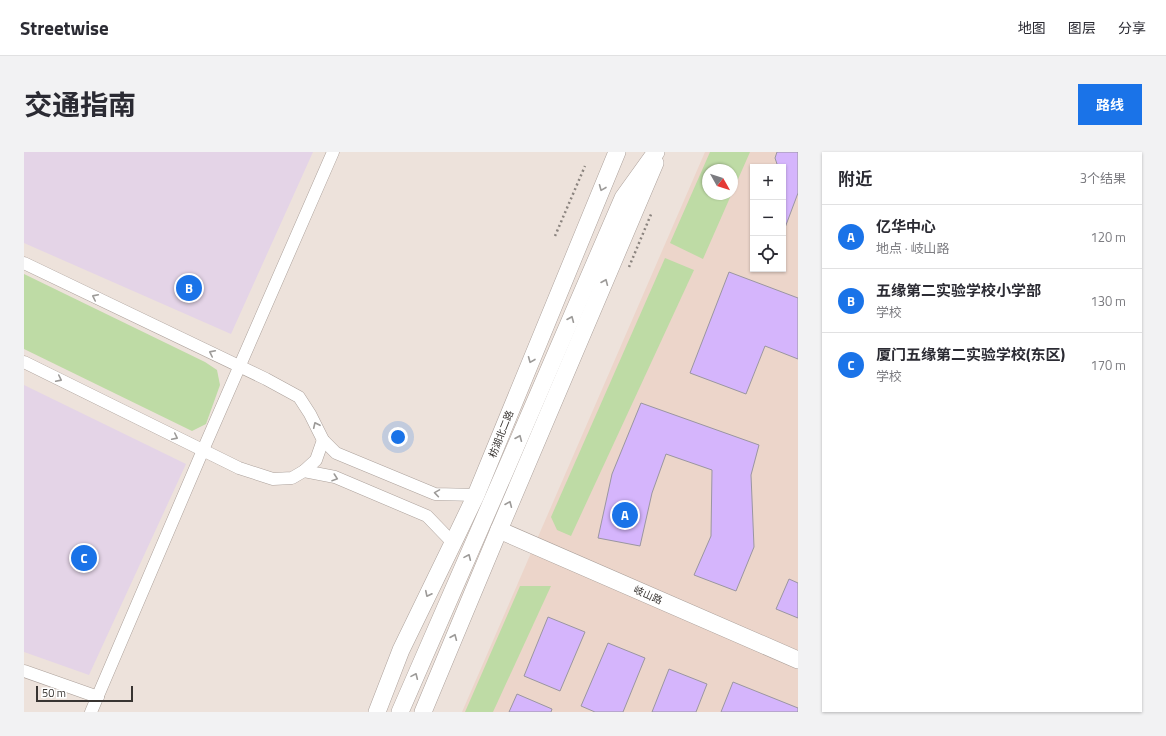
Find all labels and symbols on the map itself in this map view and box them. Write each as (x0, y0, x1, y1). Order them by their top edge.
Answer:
north arrow (702, 164, 738, 200)
one-way arrow (599, 184, 607, 192)
pin: B (176, 273, 202, 303)
one-way arrow (600, 278, 608, 285)
one-way arrow (92, 294, 99, 302)
one-way arrow (566, 315, 574, 323)
one-way arrow (209, 350, 216, 358)
one-way arrow (528, 357, 536, 364)
one-way arrow (55, 374, 62, 382)
street label: 枋湖北二路 (485, 408, 517, 460)
one-way arrow (313, 422, 321, 429)
your location (388, 427, 408, 447)
one-way arrow (171, 432, 179, 439)
one-way arrow (515, 435, 523, 442)
one-way arrow (332, 474, 339, 482)
one-way arrow (434, 489, 440, 498)
pin: A (612, 500, 638, 530)
one-way arrow (505, 501, 513, 508)
pin: C (71, 543, 97, 573)
one-way arrow (463, 554, 471, 561)
street label: 岐山路 (631, 582, 665, 608)
one-way arrow (426, 590, 433, 598)
one-way arrow (449, 634, 457, 642)
one-way arrow (411, 673, 419, 680)
scale bar (36, 684, 133, 703)

